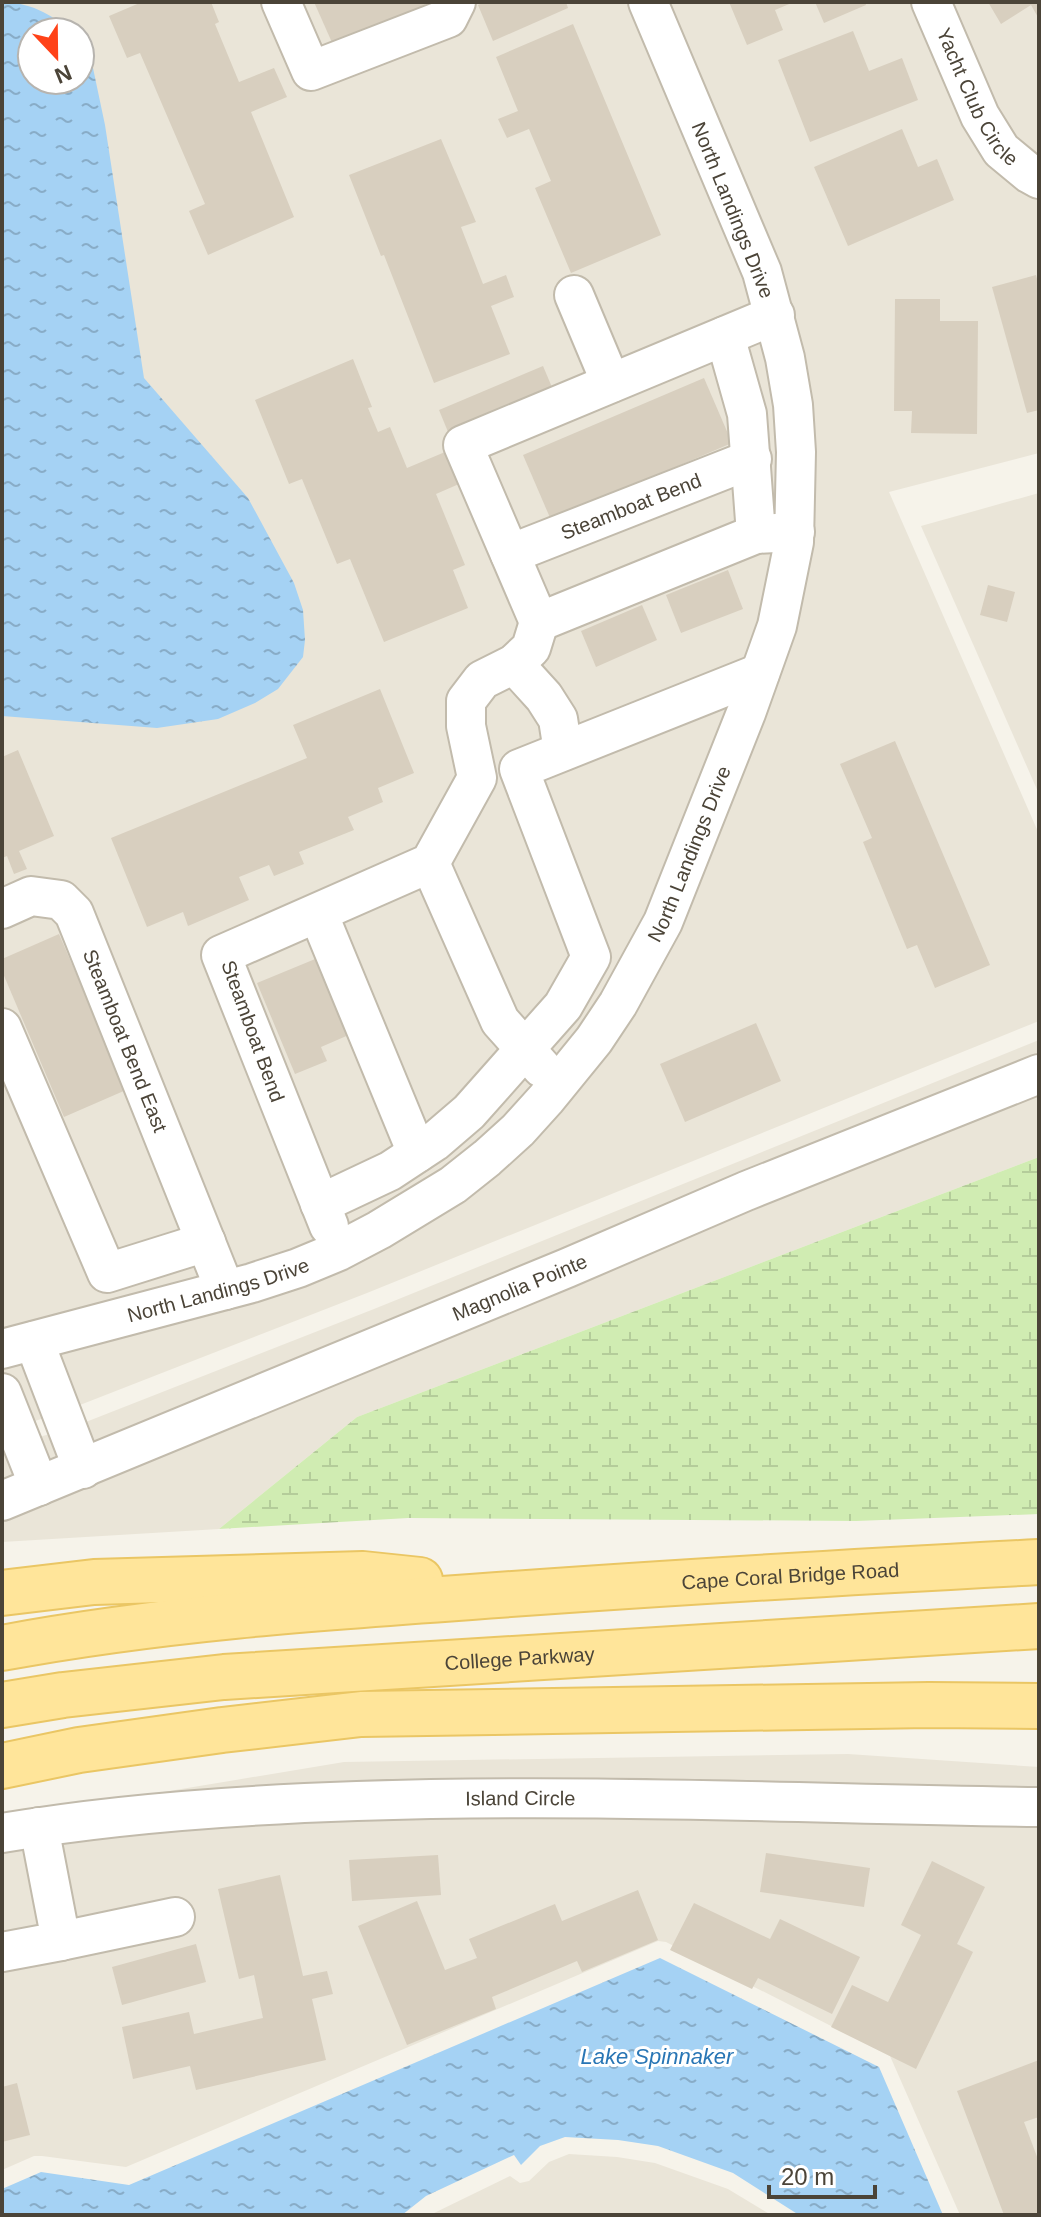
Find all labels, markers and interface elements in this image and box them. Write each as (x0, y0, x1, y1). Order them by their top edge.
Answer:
north arrow (16, 16, 96, 96)
street label: Yacht Club Circle (933, 25, 1022, 170)
text: N (51, 60, 75, 89)
street label: North Landings Drive (688, 119, 778, 301)
street label: Steamboat Bend (558, 469, 704, 544)
street label: North Landings Drive (643, 763, 735, 946)
street label: Steamboat Bend East (79, 946, 172, 1136)
street label: Steamboat Bend (217, 957, 289, 1105)
street label: Magnolia Pointe (449, 1250, 590, 1325)
street label: North Landings Drive (125, 1254, 312, 1326)
street label: Cape Coral Bridge Road (681, 1559, 900, 1594)
street label: College Parkway (444, 1643, 595, 1674)
street label: Island Circle (465, 1787, 575, 1810)
water label: Lake Spinnaker (581, 2044, 735, 2069)
scale bar (769, 2149, 875, 2199)
text: 20 m (781, 2163, 834, 2190)

